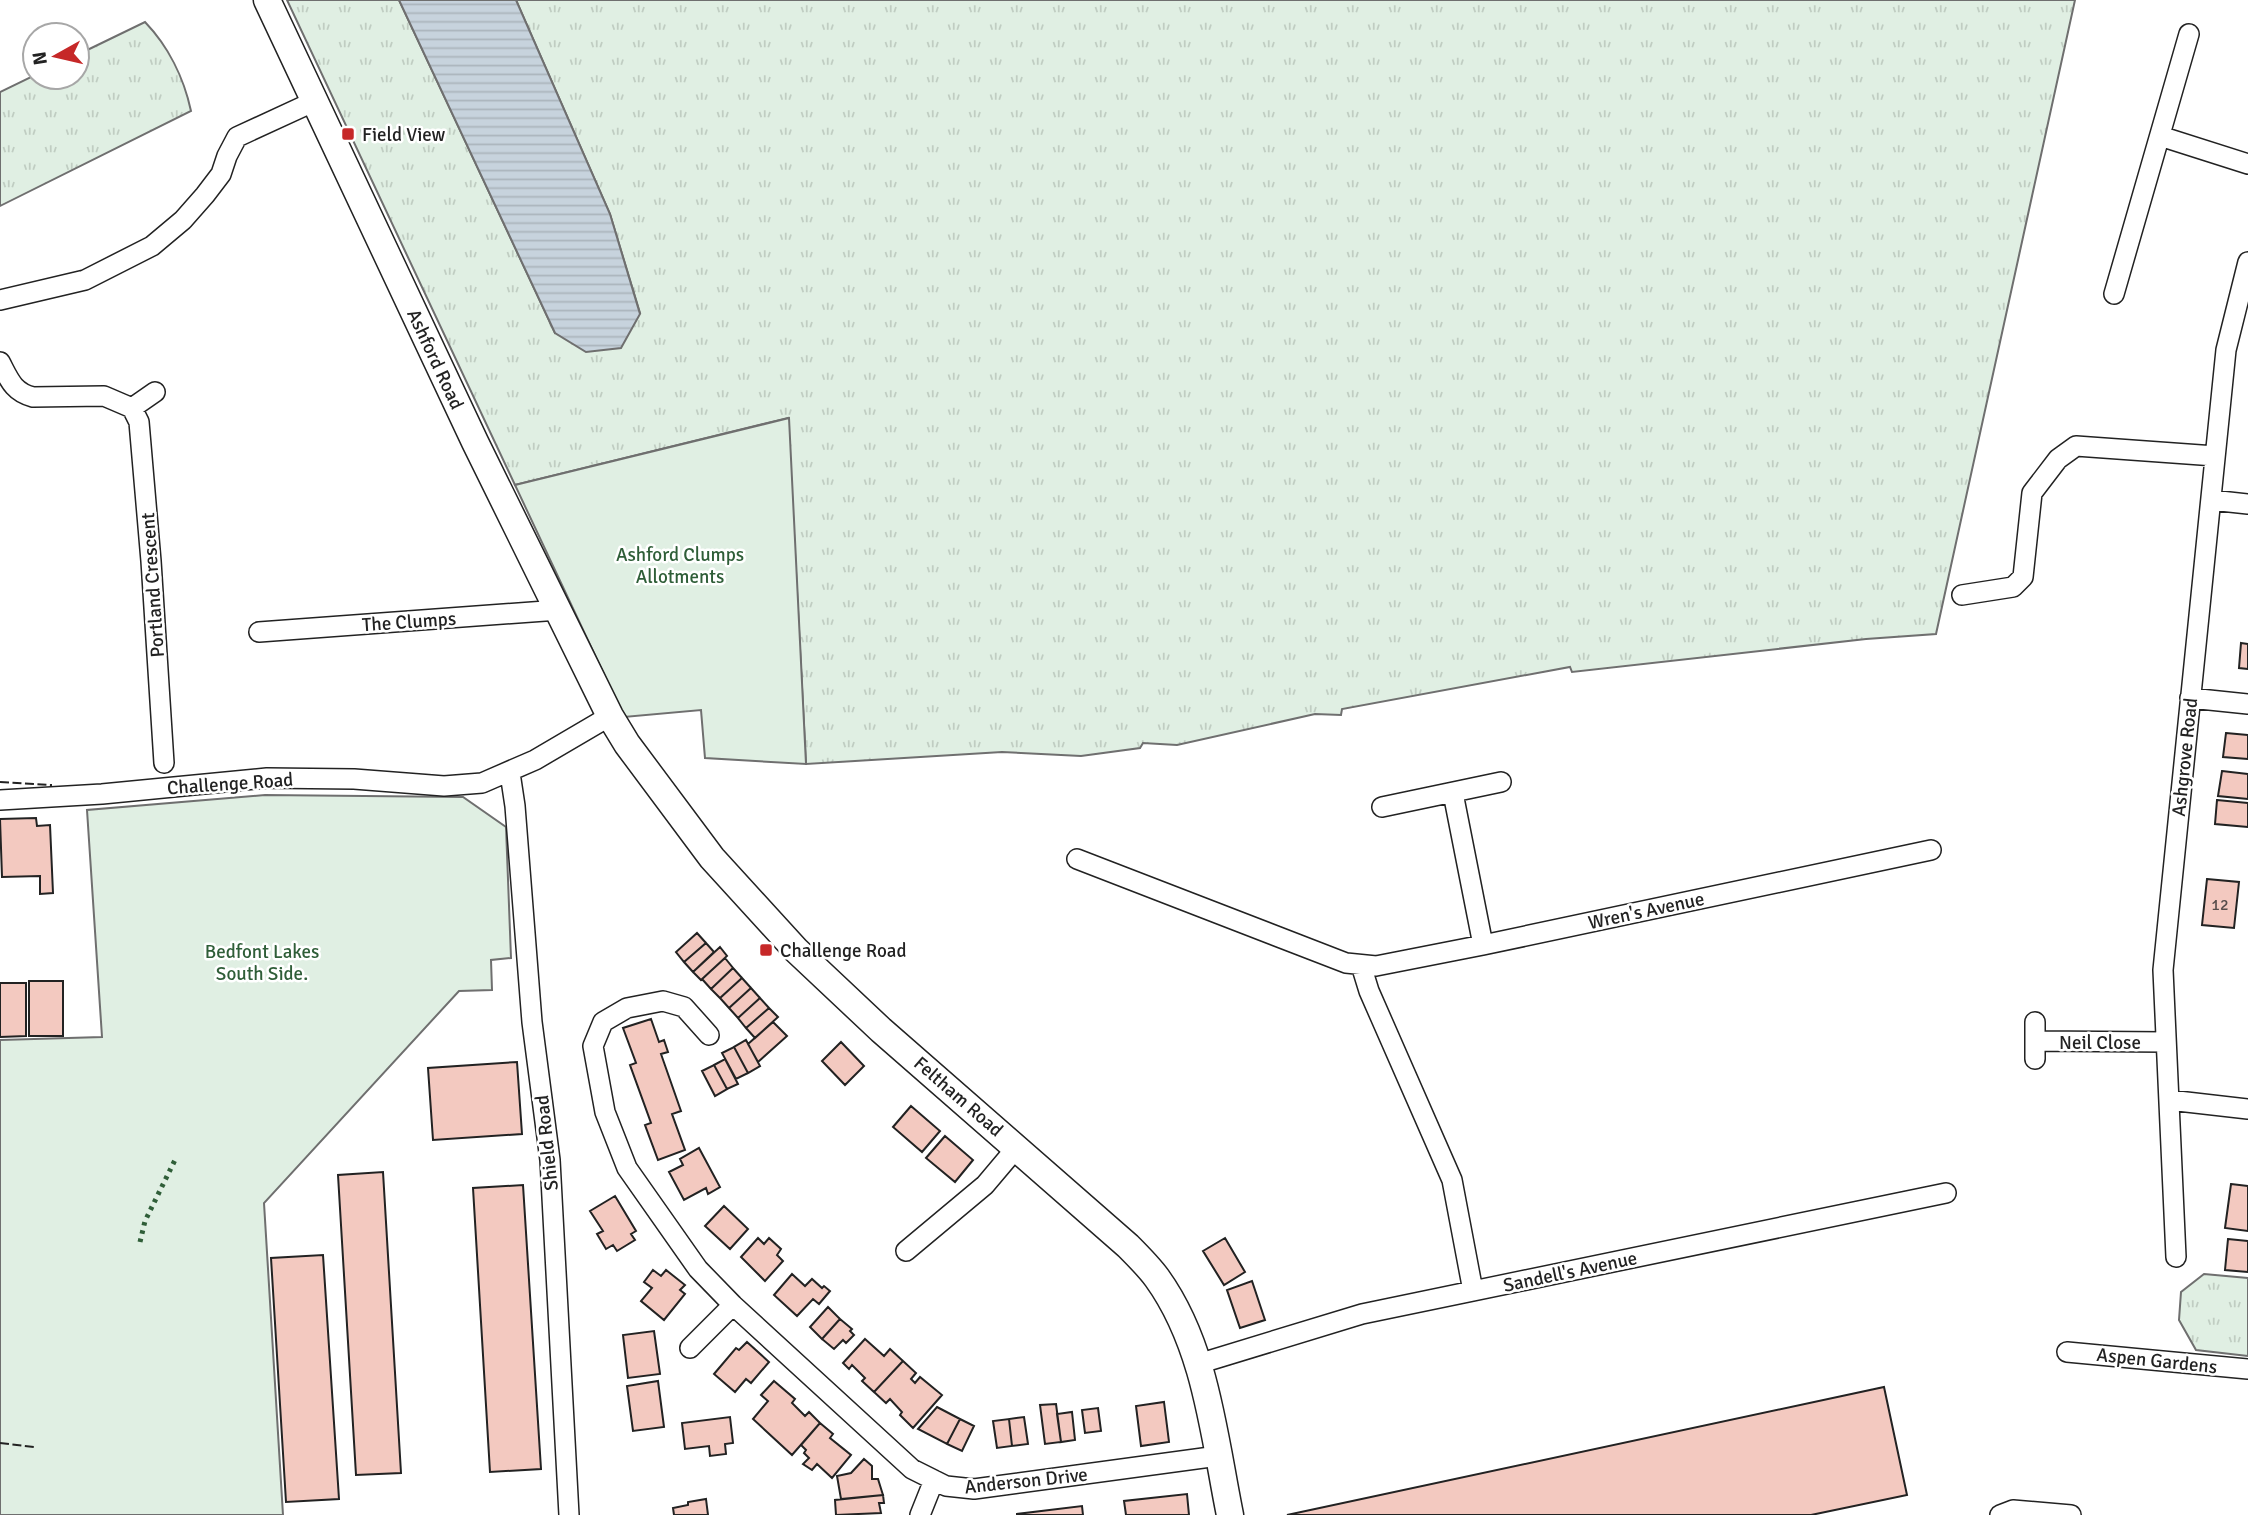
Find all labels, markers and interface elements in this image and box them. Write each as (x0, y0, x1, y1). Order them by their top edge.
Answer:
north arrow (21, 21, 91, 91)
text: N (27, 50, 53, 66)
place label: Field View (362, 123, 446, 147)
marker: Field View (340, 126, 356, 142)
street label: Ashford Road (401, 305, 469, 413)
street label: Portland Crescent (136, 511, 170, 658)
park label: Ashford Clumps Allotments (616, 543, 744, 589)
street label: The Clumps (361, 607, 457, 637)
street label: Ashgrove Road (2167, 696, 2203, 818)
street label: Challenge Road (166, 768, 294, 800)
street label: Wren's Avenue (1586, 887, 1706, 935)
house number: 12 (2211, 895, 2229, 915)
place label: Challenge Road (780, 939, 906, 963)
park label: Bedfont Lakes South Side. (205, 940, 319, 986)
marker: Challenge Road (758, 942, 774, 958)
street label: Neil Close (2059, 1031, 2141, 1055)
street label: Feltham Road (909, 1051, 1008, 1142)
street label: Shield Road (530, 1094, 564, 1192)
street label: Sandell's Avenue (1501, 1246, 1639, 1298)
street label: Aspen Gardens (2095, 1343, 2218, 1379)
street label: Anderson Drive (963, 1463, 1089, 1499)

